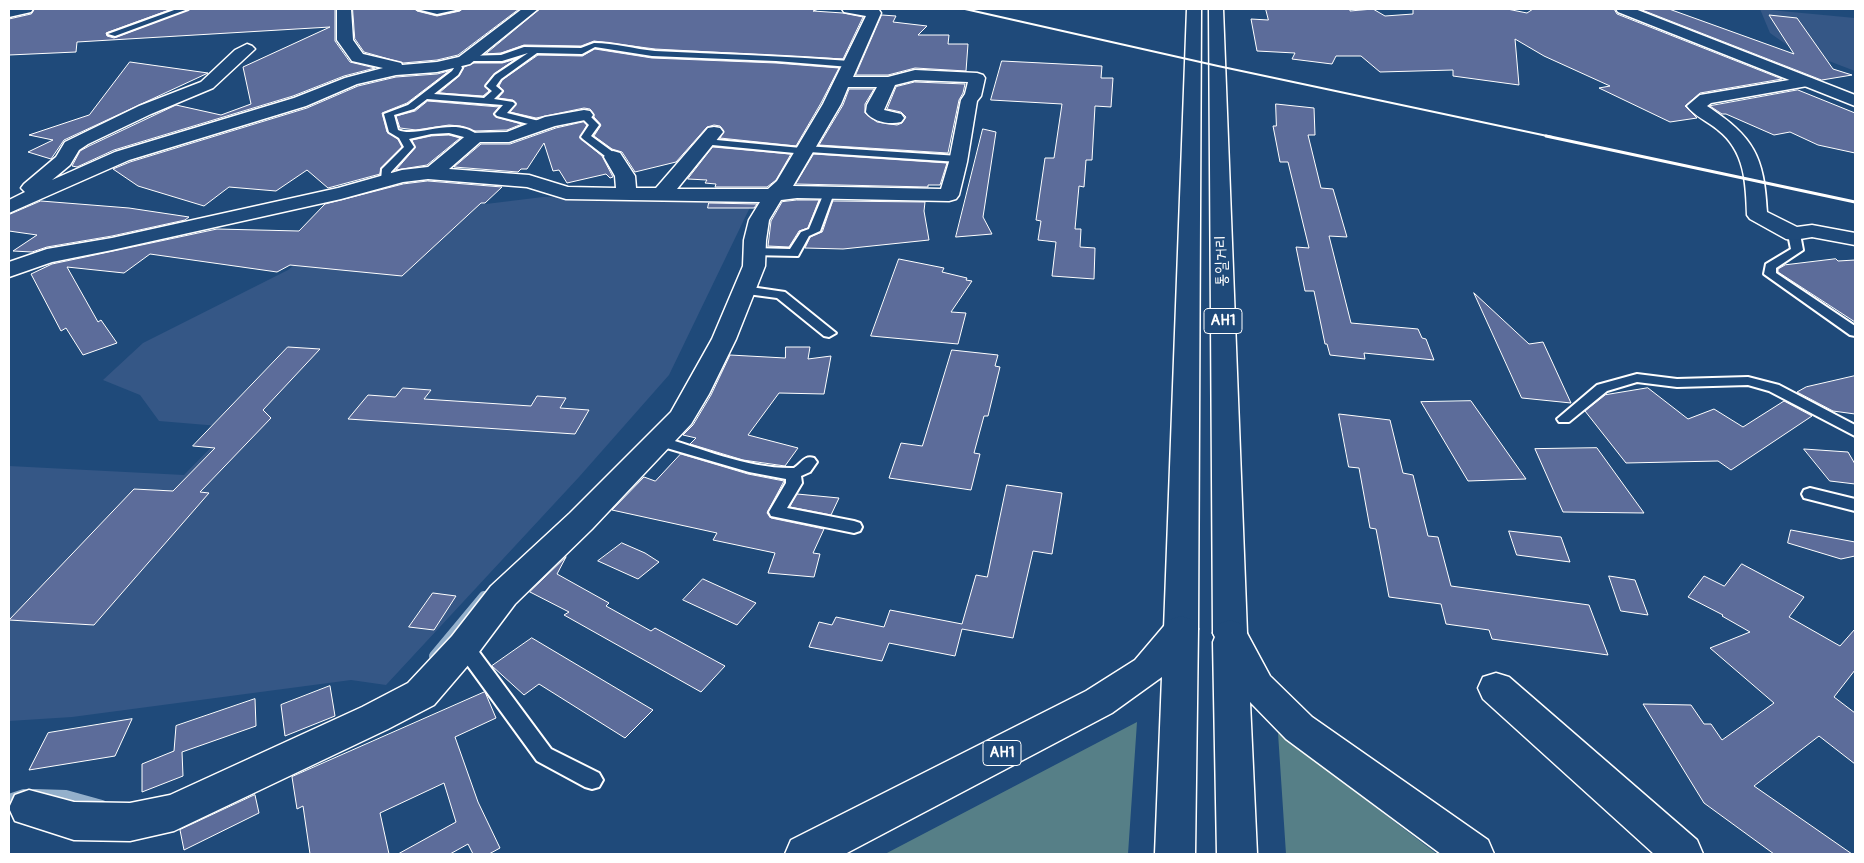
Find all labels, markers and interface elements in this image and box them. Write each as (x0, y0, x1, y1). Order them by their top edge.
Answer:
street label: 통일거리 (1212, 235, 1232, 287)
road number: AH1 (1204, 308, 1242, 334)
road number: AH1 (983, 740, 1021, 766)

